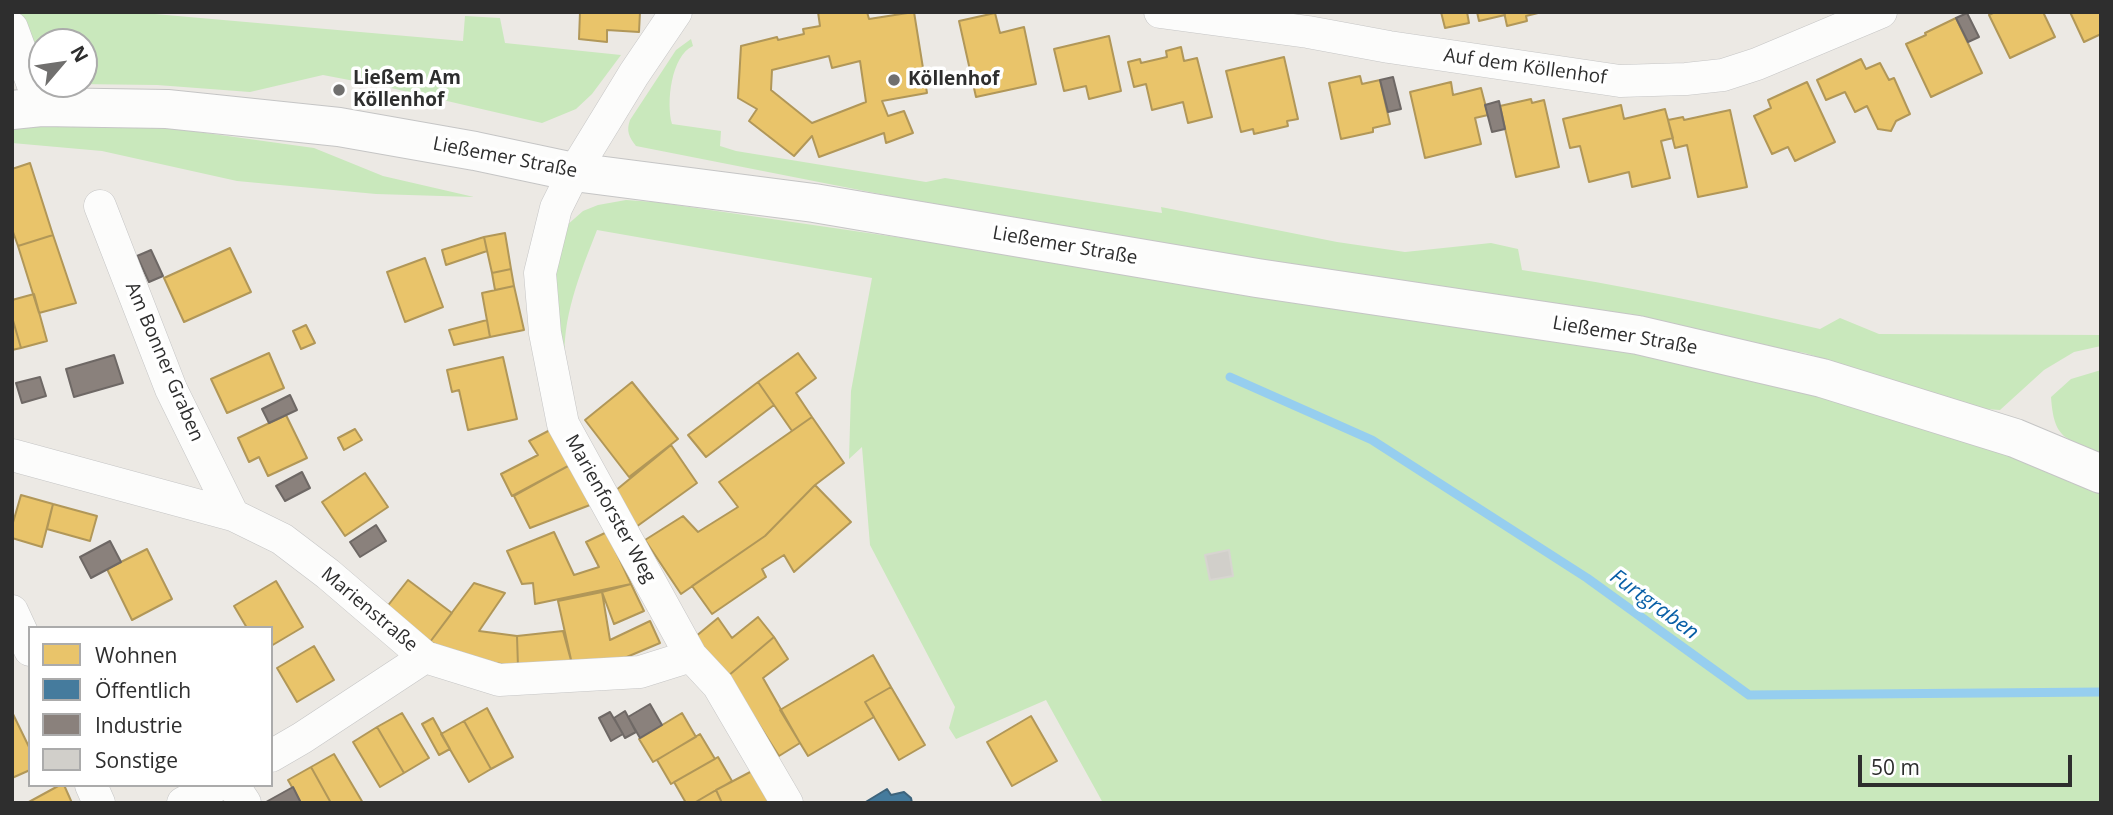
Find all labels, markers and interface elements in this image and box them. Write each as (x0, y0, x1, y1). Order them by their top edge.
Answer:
north arrow (28, 28, 98, 98)
text: N (64, 41, 95, 67)
street label: Auf dem Köllenhof (1442, 44, 1608, 90)
place label: Ließem Am Köllenhof (353, 68, 461, 112)
place label: Köllenhof (908, 69, 999, 91)
marker: Köllenhof (886, 72, 902, 88)
marker: Ließem Am Köllenhof (331, 82, 347, 98)
street label: Ließemer Straße (431, 133, 579, 183)
street label: Ließemer Straße (991, 222, 1139, 270)
street label: Am Bonner Graben (120, 279, 208, 445)
street label: Ließemer Straße (1551, 312, 1699, 360)
street label: Marienforster Weg (560, 431, 660, 587)
street label: Marienstraße (316, 563, 422, 657)
water label: Furtgraben (1605, 565, 1703, 645)
legend (28, 626, 273, 787)
text: Wohnen (95, 641, 177, 669)
text: Öffentlich (95, 676, 191, 704)
text: Industrie (95, 711, 183, 739)
scale bar (1861, 742, 2074, 786)
text: Sonstige (95, 746, 178, 774)
text: 50 m (1871, 753, 1920, 781)

